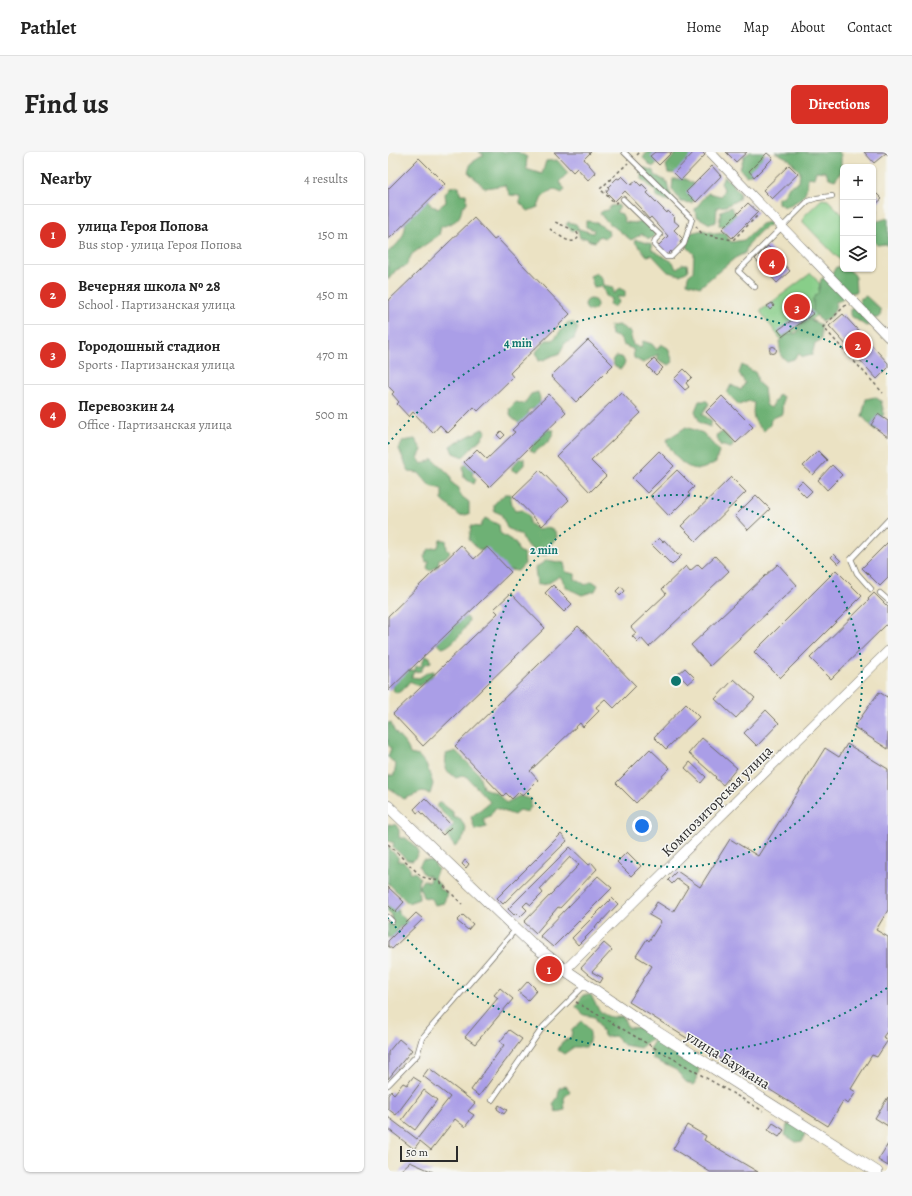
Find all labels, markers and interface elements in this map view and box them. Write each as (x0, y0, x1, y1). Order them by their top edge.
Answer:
text: Pathlet (20, 15, 76, 41)
text: Home (686, 18, 721, 37)
text: Map (743, 18, 769, 37)
text: About (791, 18, 825, 37)
text: Contact (847, 18, 892, 37)
text: Find us (24, 85, 109, 123)
button: Directions (791, 85, 888, 124)
map controls (840, 164, 876, 272)
button: + (840, 164, 876, 200)
text: Nearby (40, 167, 91, 190)
text: 4 results (304, 170, 348, 187)
button: − (840, 200, 876, 236)
text: улица Героя Попова (78, 216, 208, 236)
text: 1 (51, 226, 55, 243)
text: 150 m (318, 226, 348, 243)
text: Bus stop · улица Героя Попова (78, 236, 242, 253)
button: layers (840, 236, 876, 272)
pin: 4 (759, 247, 785, 277)
text: Вечерняя школа № 28 (78, 276, 220, 296)
text: 2 (50, 286, 56, 303)
text: 450 m (316, 286, 348, 303)
pin: 3 (784, 292, 810, 322)
text: School · Партизанская улица (78, 296, 235, 313)
pin: 2 (845, 330, 871, 360)
text: 4 min (504, 335, 532, 351)
text: Городошный стадион (78, 336, 220, 356)
text: 3 (50, 346, 56, 363)
text: 470 m (316, 346, 348, 363)
text: Sports · Партизанская улица (78, 356, 235, 373)
text: Перевозкин 24 (78, 396, 175, 416)
text: 4 (50, 406, 56, 423)
text: 500 m (315, 406, 348, 423)
text: Office · Партизанская улица (78, 416, 232, 433)
text: 2 min (530, 542, 558, 558)
centre of rings (669, 674, 683, 688)
street label: Композиторская улица (657, 741, 777, 861)
your location (632, 816, 652, 836)
pin: 1 (536, 954, 562, 984)
street label: улица Баумана (681, 1025, 774, 1094)
scale bar (400, 1144, 458, 1163)
text: 50 m (406, 1145, 428, 1160)

